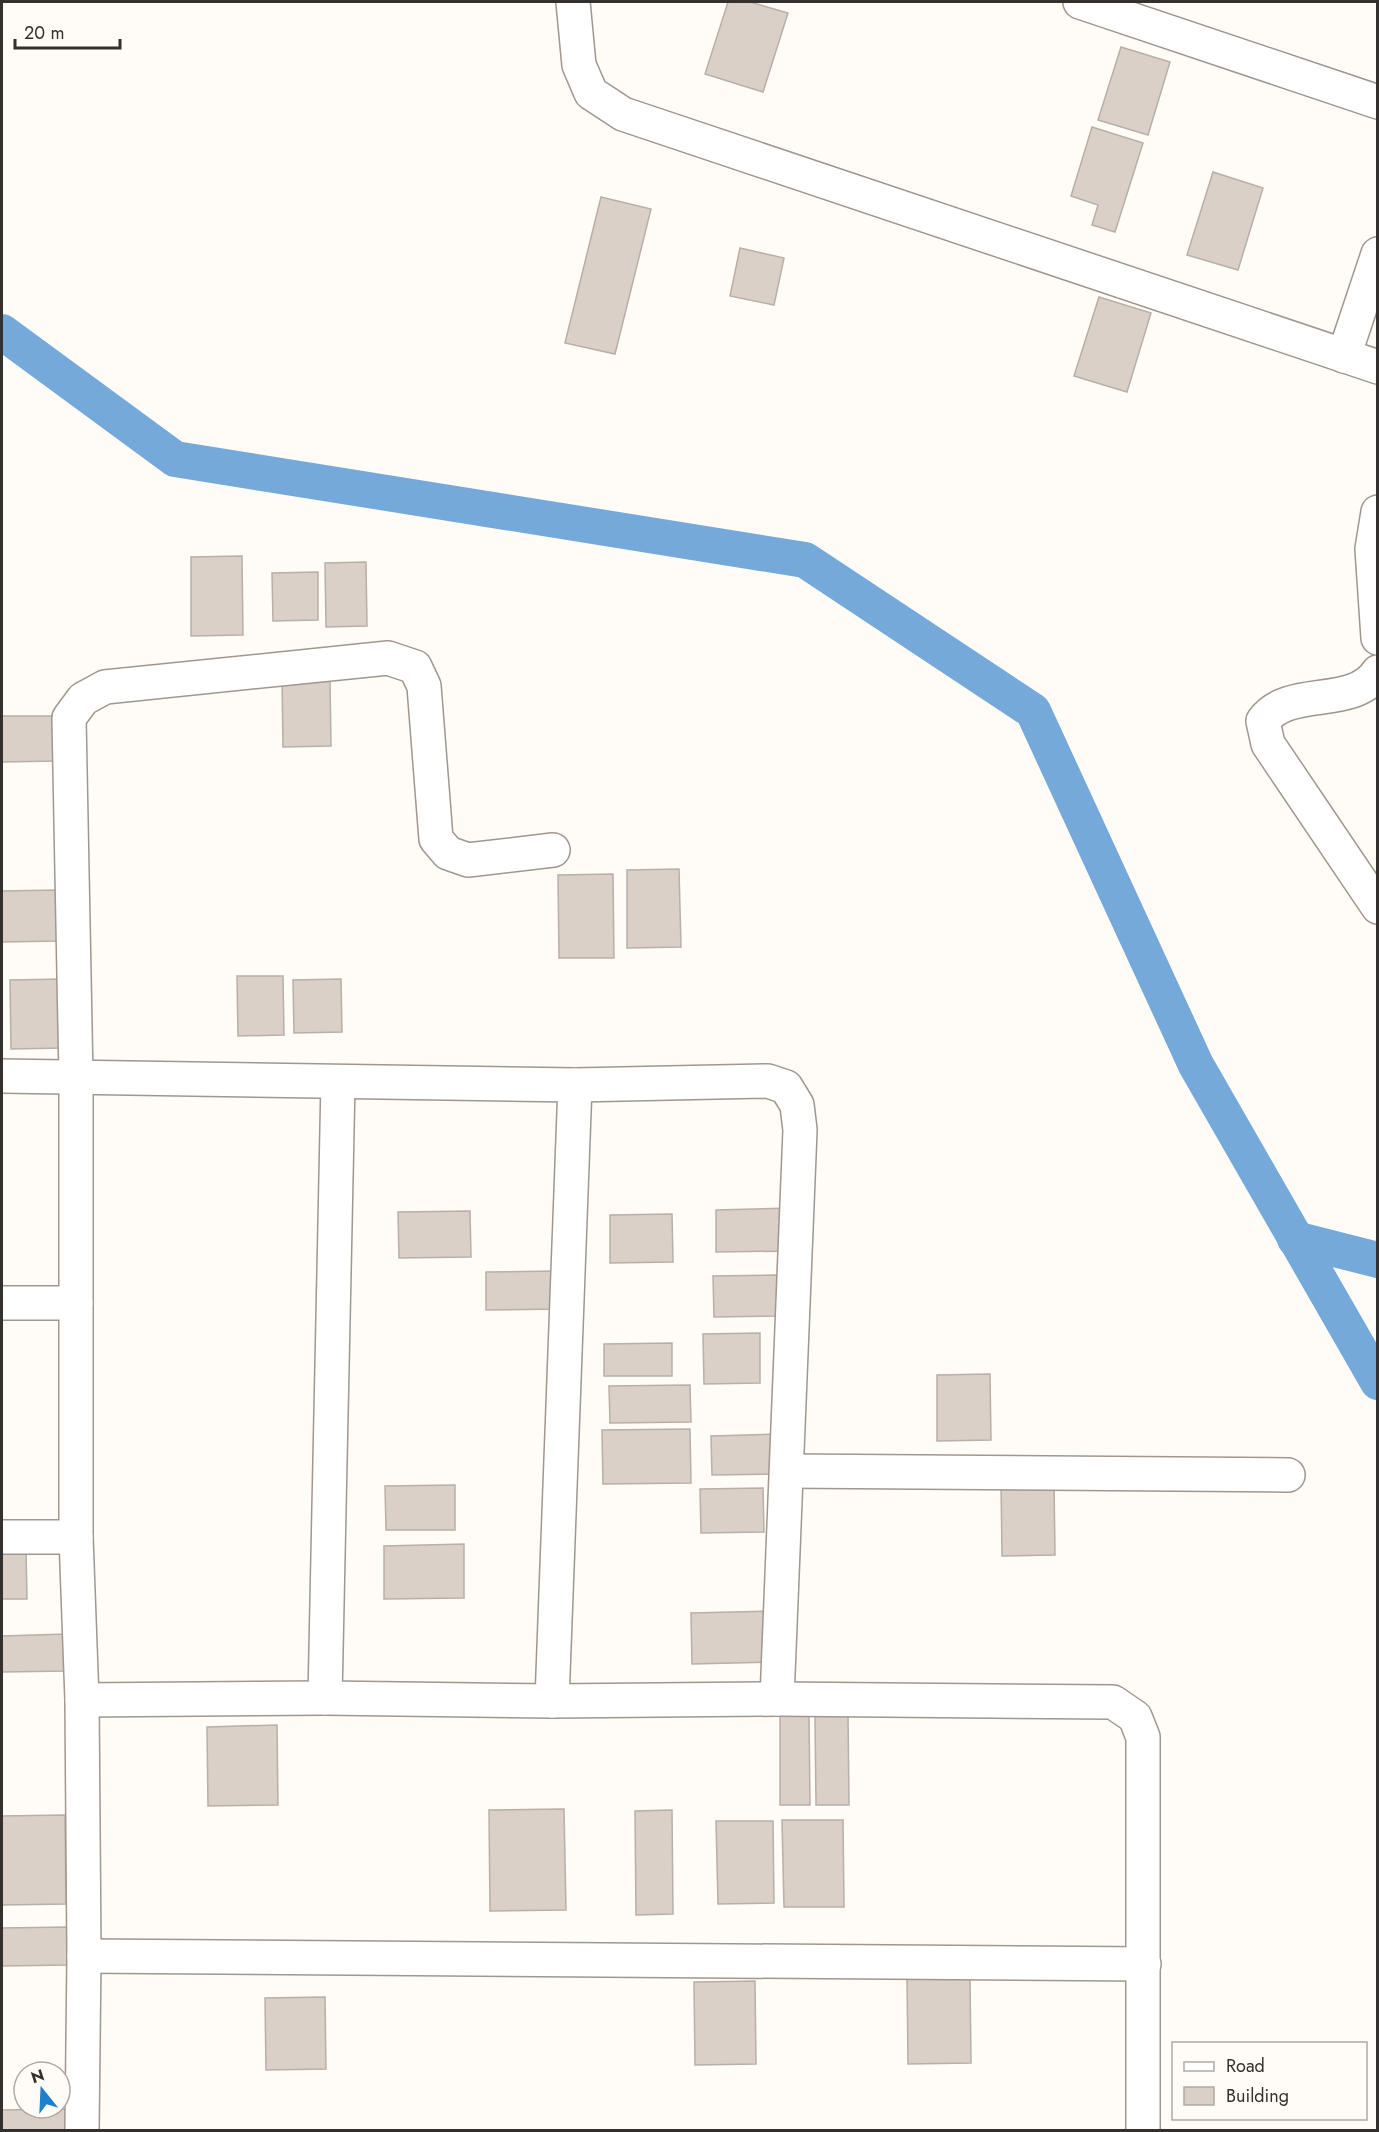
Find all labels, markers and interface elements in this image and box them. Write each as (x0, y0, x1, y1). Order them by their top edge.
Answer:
scale bar (15, 12, 120, 50)
text: 20 m (24, 20, 64, 46)
legend (1172, 2042, 1367, 2120)
text: Road (1226, 2053, 1265, 2079)
north arrow (12, 2060, 72, 2120)
text: N (28, 2063, 47, 2089)
text: Building (1226, 2083, 1289, 2109)

